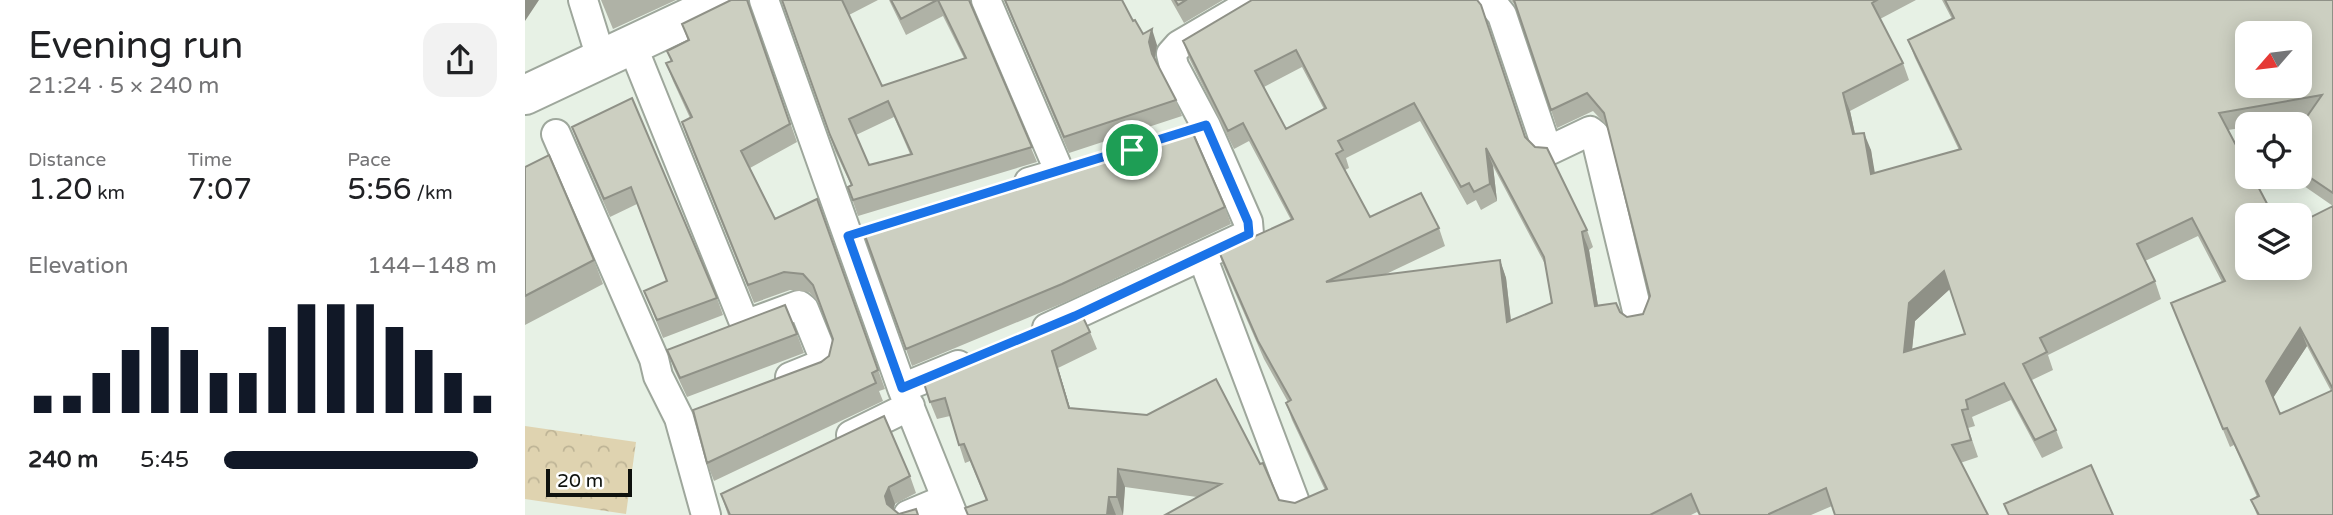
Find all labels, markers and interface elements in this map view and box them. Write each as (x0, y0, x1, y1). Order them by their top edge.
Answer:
north arrow (2235, 21, 2312, 98)
map controls (2235, 21, 2312, 280)
text: Evening run (28, 23, 243, 69)
button: share (423, 23, 497, 97)
text: 21:24 · 5 × 240 m (28, 72, 219, 100)
button: locate (2235, 112, 2312, 189)
pin (1102, 120, 1162, 180)
icon: arrive (1113, 131, 1151, 169)
text: Distance (28, 149, 106, 171)
text: Time (188, 149, 232, 171)
text: Pace (347, 149, 391, 171)
text: 1.20 (28, 171, 92, 208)
text: 7:07 (188, 171, 252, 208)
text: 5:56 (347, 171, 412, 208)
text: km (92, 182, 125, 204)
text: /km (412, 182, 453, 204)
button: layers (2235, 203, 2312, 280)
text: Elevation (28, 252, 129, 280)
text: 144–148 m (367, 252, 497, 280)
text: 240 m (28, 446, 98, 474)
text: 5:45 (140, 446, 189, 474)
scale bar (546, 466, 632, 498)
text: 20 m (557, 470, 603, 492)

